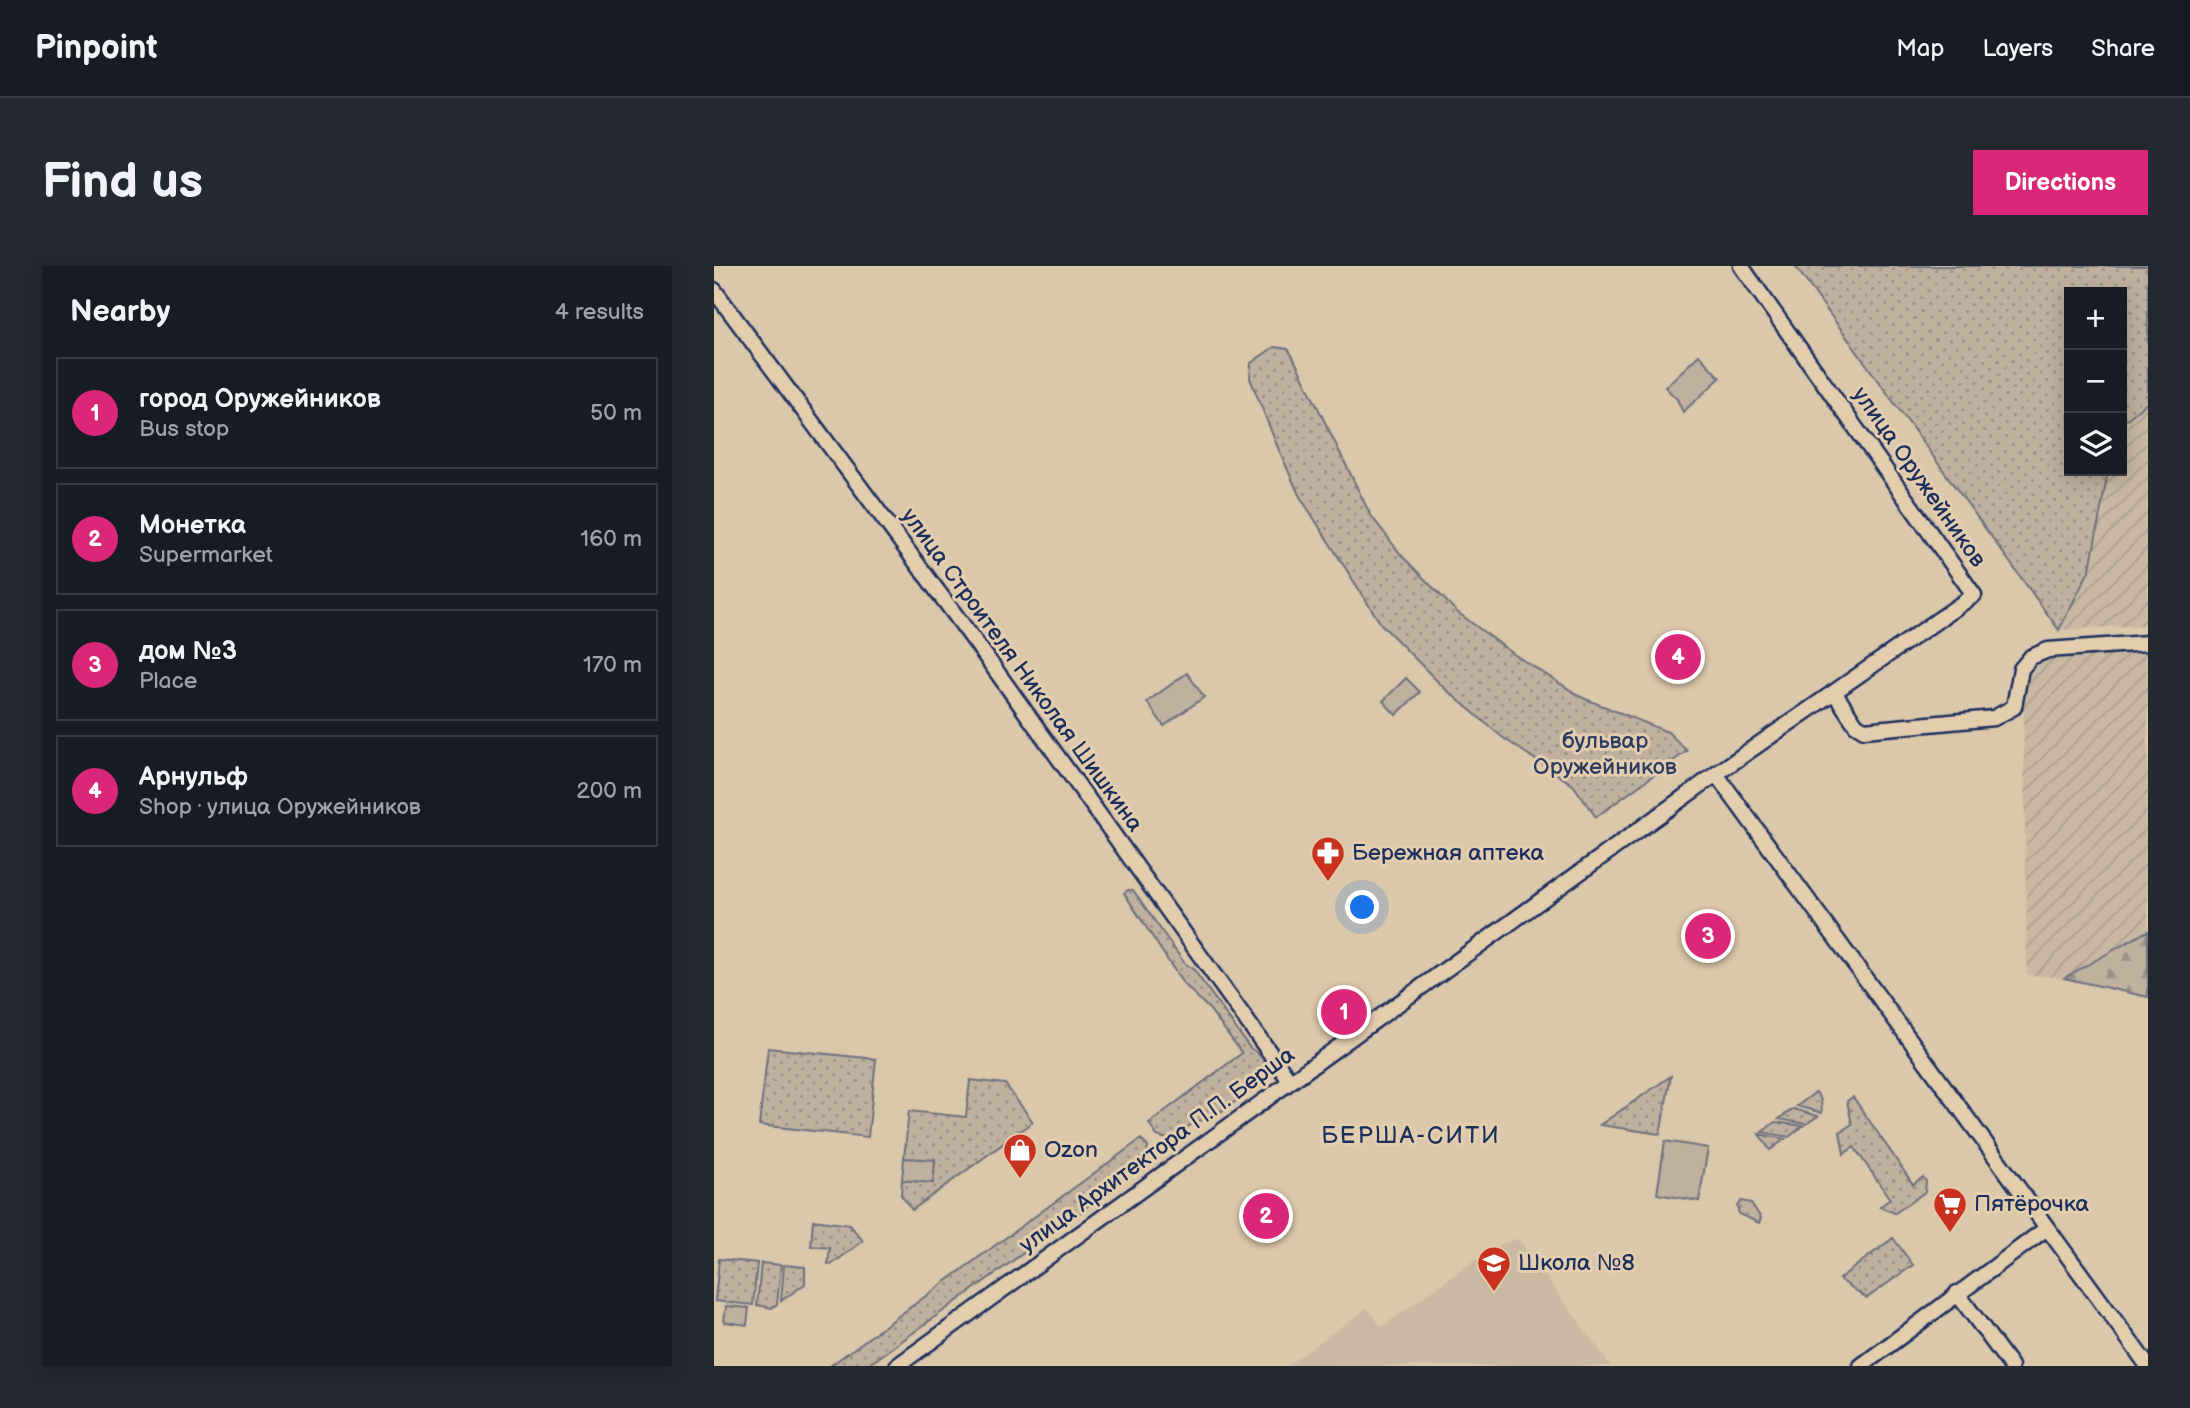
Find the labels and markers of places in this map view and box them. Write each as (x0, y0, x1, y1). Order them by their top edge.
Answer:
pin: 4 (1655, 631, 1701, 683)
pharmacy icon: Бережная аптека (1309, 834, 1347, 883)
place label: Бережная аптека (1352, 839, 1544, 867)
pin: 3 (1685, 910, 1731, 962)
pin: 1 (1321, 986, 1367, 1038)
shop icon: Ozon (1001, 1131, 1039, 1180)
place label: Ozon (1044, 1136, 1098, 1164)
supermarket icon: Пятёрочка (1931, 1185, 1969, 1234)
pin: 2 (1243, 1190, 1289, 1242)
place label: Пятёрочка (1974, 1190, 2090, 1218)
school or university icon: Школа №8 (1475, 1244, 1513, 1293)
place label: Школа №8 (1518, 1249, 1635, 1277)

